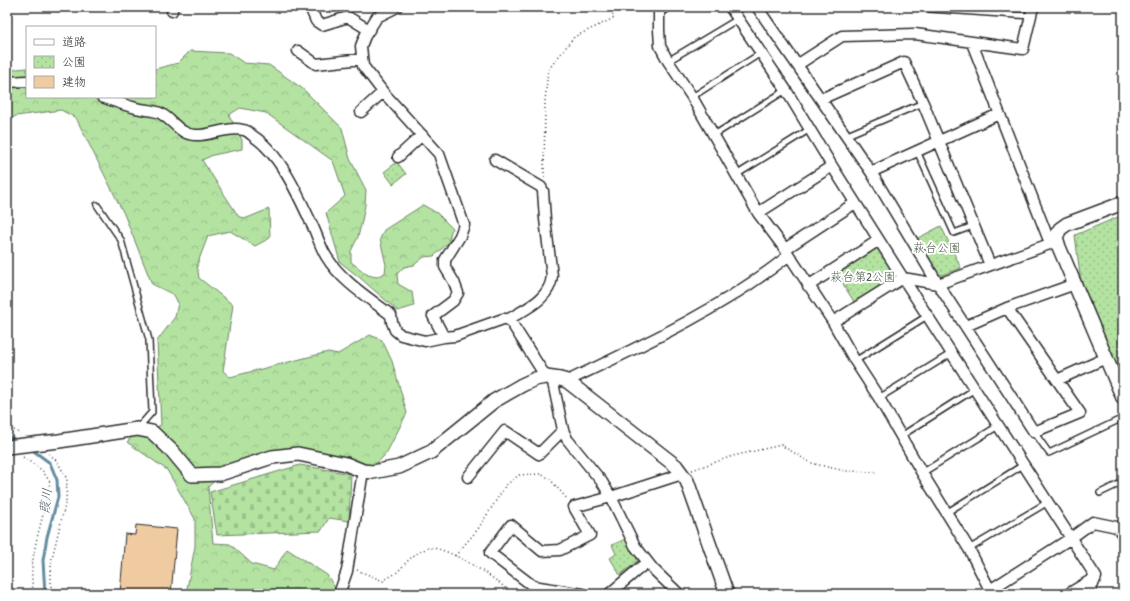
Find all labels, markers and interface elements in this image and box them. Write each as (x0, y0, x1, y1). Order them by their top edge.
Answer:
legend (26, 26, 156, 98)
text: 道路 (62, 33, 86, 50)
text: 公園 (62, 53, 86, 70)
text: 建物 (62, 73, 86, 90)
park label: 萩台公園 (913, 239, 961, 256)
park label: 萩台第2公園 (830, 268, 896, 285)
water label: 葭川 (34, 487, 56, 515)

